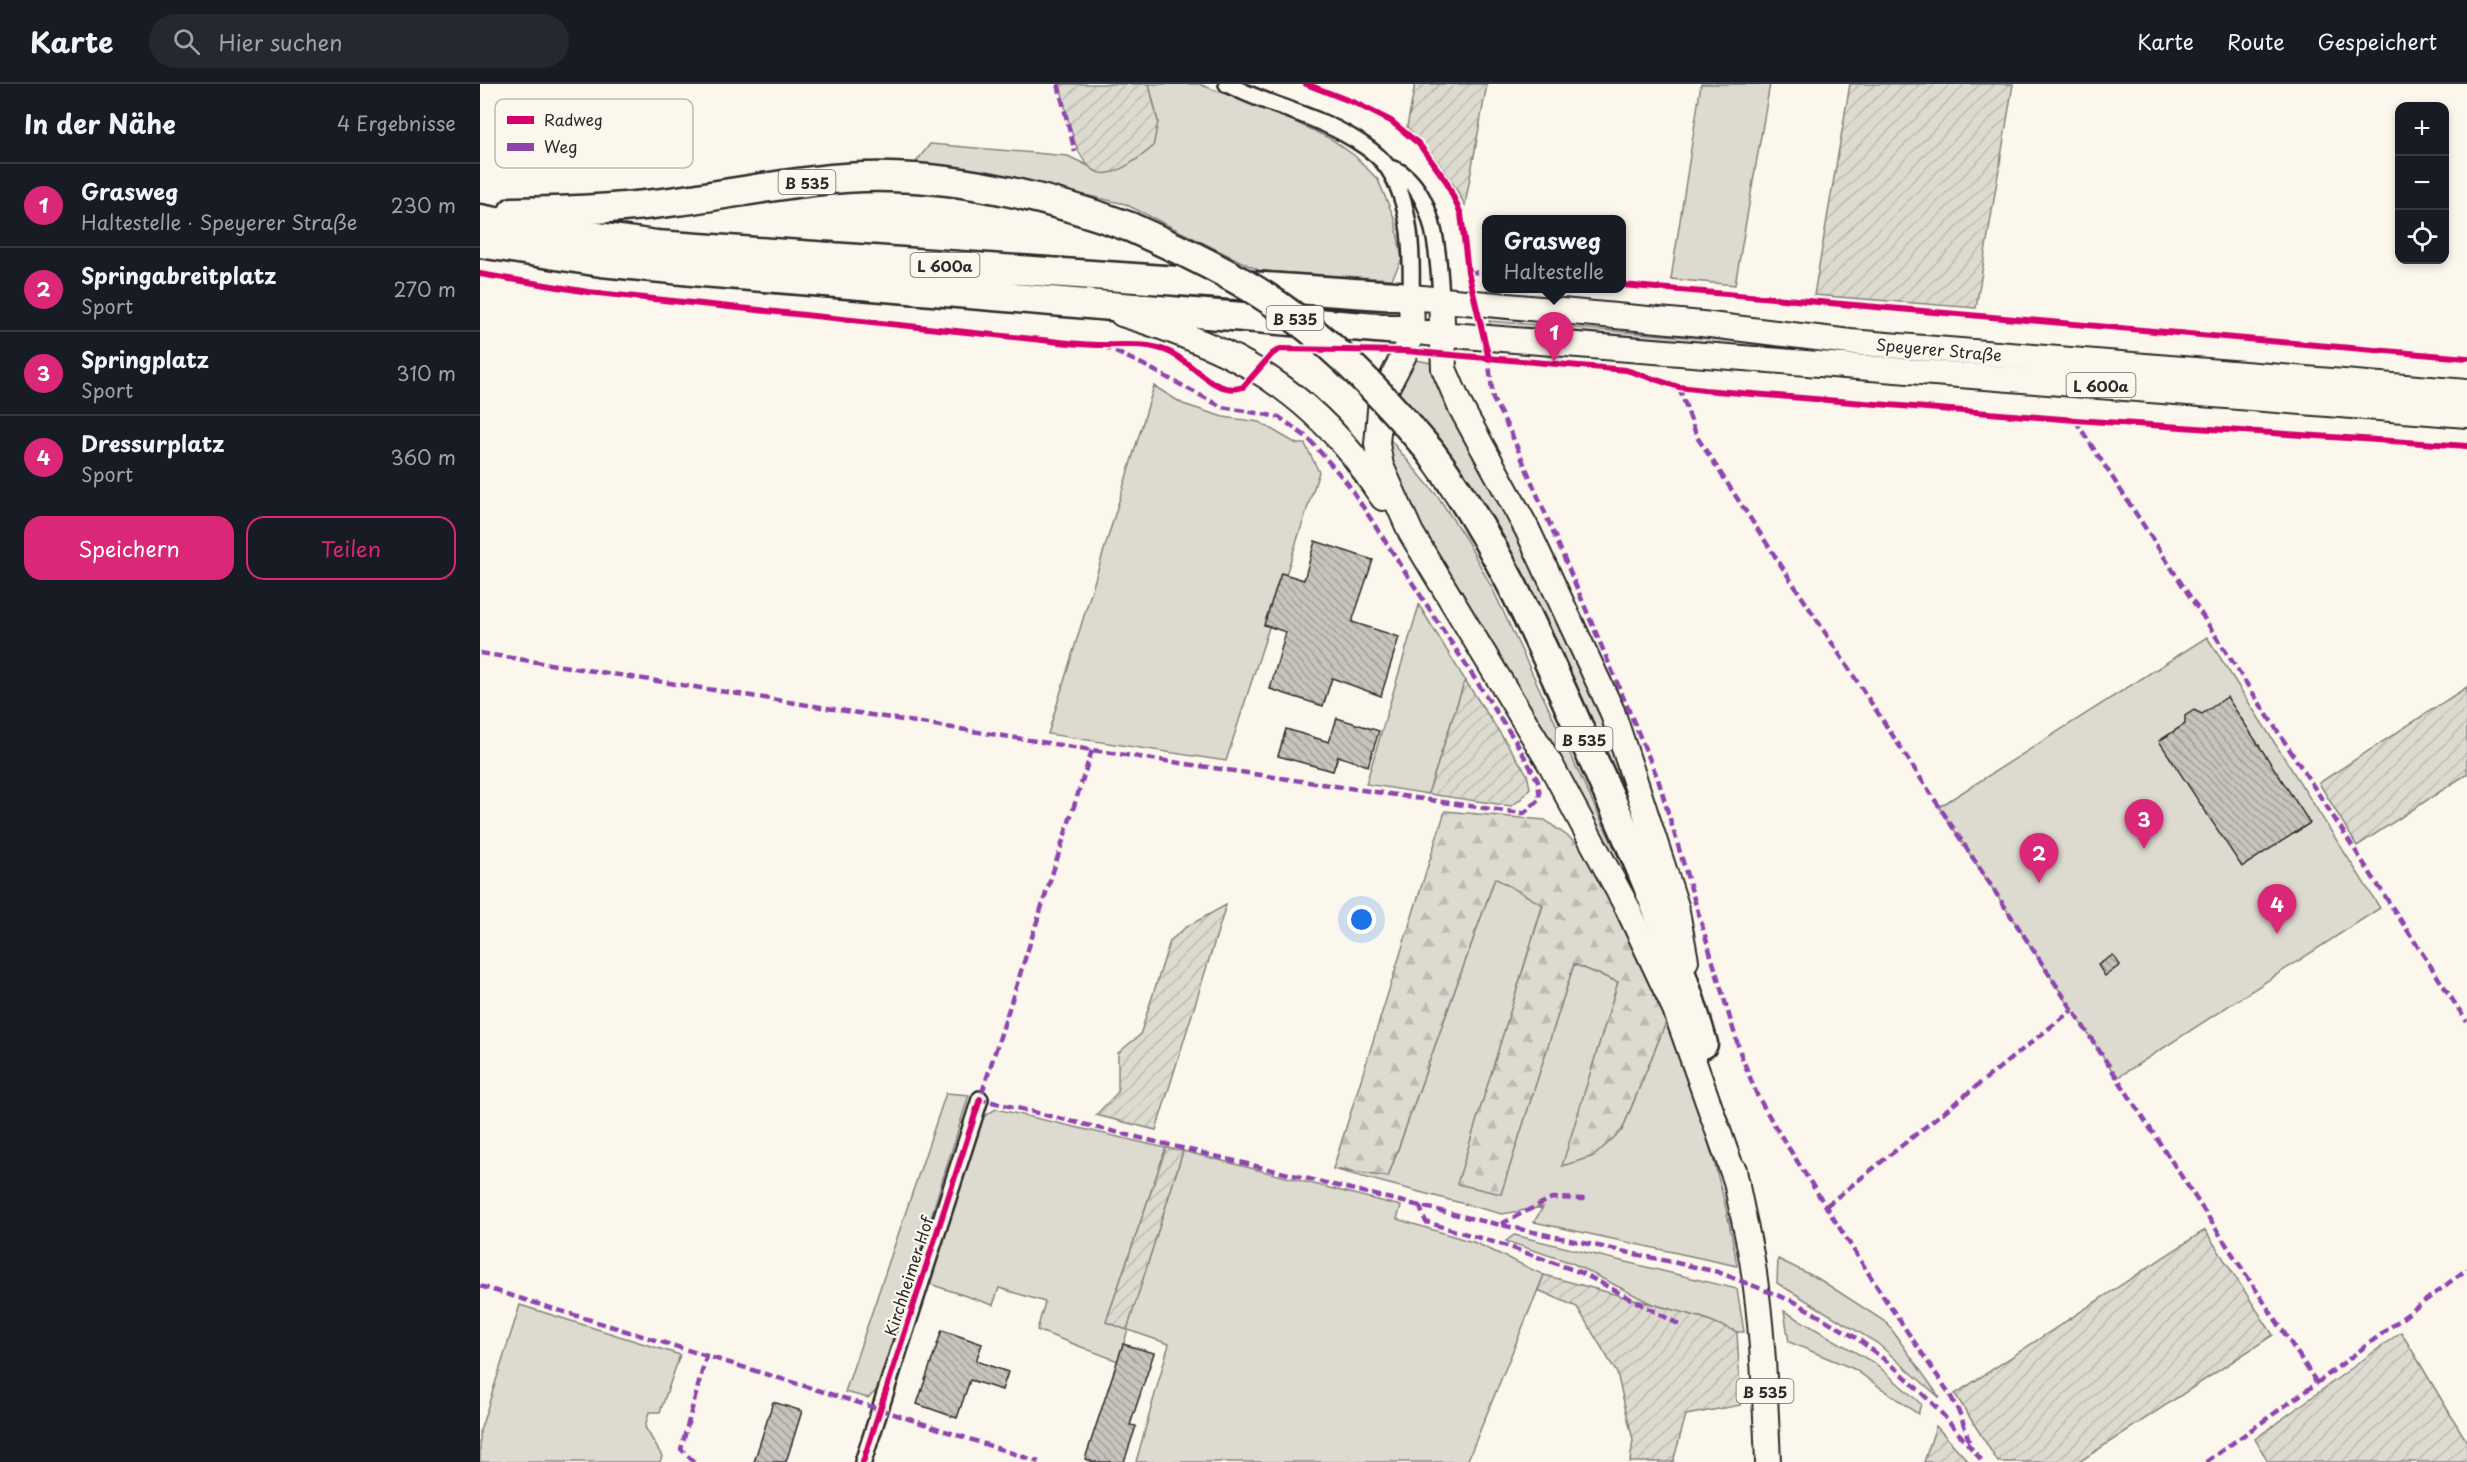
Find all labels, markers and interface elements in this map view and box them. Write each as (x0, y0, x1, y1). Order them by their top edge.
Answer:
search box (149, 14, 569, 68)
text: Karte (30, 20, 113, 63)
icon: search (170, 25, 203, 58)
text: Hier suchen (218, 25, 343, 58)
text: Karte (2137, 25, 2194, 57)
text: Route (2227, 25, 2285, 57)
text: Gespeichert (2318, 25, 2437, 57)
legend (495, 99, 693, 168)
map controls (2395, 102, 2449, 264)
button: + (2395, 102, 2449, 156)
text: In der Nähe (24, 104, 176, 143)
text: Radweg (544, 107, 603, 131)
text: 4 Ergebnisse (337, 108, 456, 138)
text: Weg (544, 134, 577, 158)
button: − (2395, 156, 2449, 210)
road number: B 535 (778, 170, 836, 194)
text: Grasweg (81, 174, 178, 207)
text: 1 (39, 190, 48, 220)
text: 230 m (391, 190, 456, 220)
text: Haltestelle · Speyerer Straße (81, 207, 357, 237)
button: locate (2395, 210, 2449, 264)
popup (1482, 215, 1626, 293)
text: Grasweg (1504, 223, 1601, 256)
road number: L 600a (910, 253, 980, 277)
text: Haltestelle (1504, 256, 1604, 286)
text: Springabreitplatz (81, 258, 277, 291)
text: 2 (36, 274, 51, 304)
text: 270 m (393, 274, 456, 304)
text: Sport (81, 291, 133, 321)
road number: B 535 (1266, 306, 1324, 330)
pin: 1 (1534, 312, 1574, 362)
street label: Speyerer Straße (1875, 332, 2003, 366)
text: Springplatz (81, 342, 209, 375)
text: 3 (37, 358, 50, 388)
text: 310 m (396, 358, 456, 388)
road number: L 600a (2066, 373, 2136, 397)
text: Sport (81, 375, 133, 405)
text: Dressurplatz (81, 426, 224, 459)
text: 4 (37, 442, 50, 472)
text: 360 m (390, 442, 456, 472)
text: Sport (81, 459, 133, 489)
button: Speichern (24, 516, 234, 580)
button: Teilen (246, 516, 456, 580)
road number: B 535 (1556, 727, 1612, 751)
pin: 3 (2124, 800, 2164, 849)
pin: 2 (2020, 834, 2058, 883)
pin: 4 (2258, 884, 2296, 934)
your location (1347, 905, 1376, 934)
street label: Kirchheimer Hof (877, 1212, 939, 1339)
road number: B 535 (1736, 1379, 1794, 1403)

